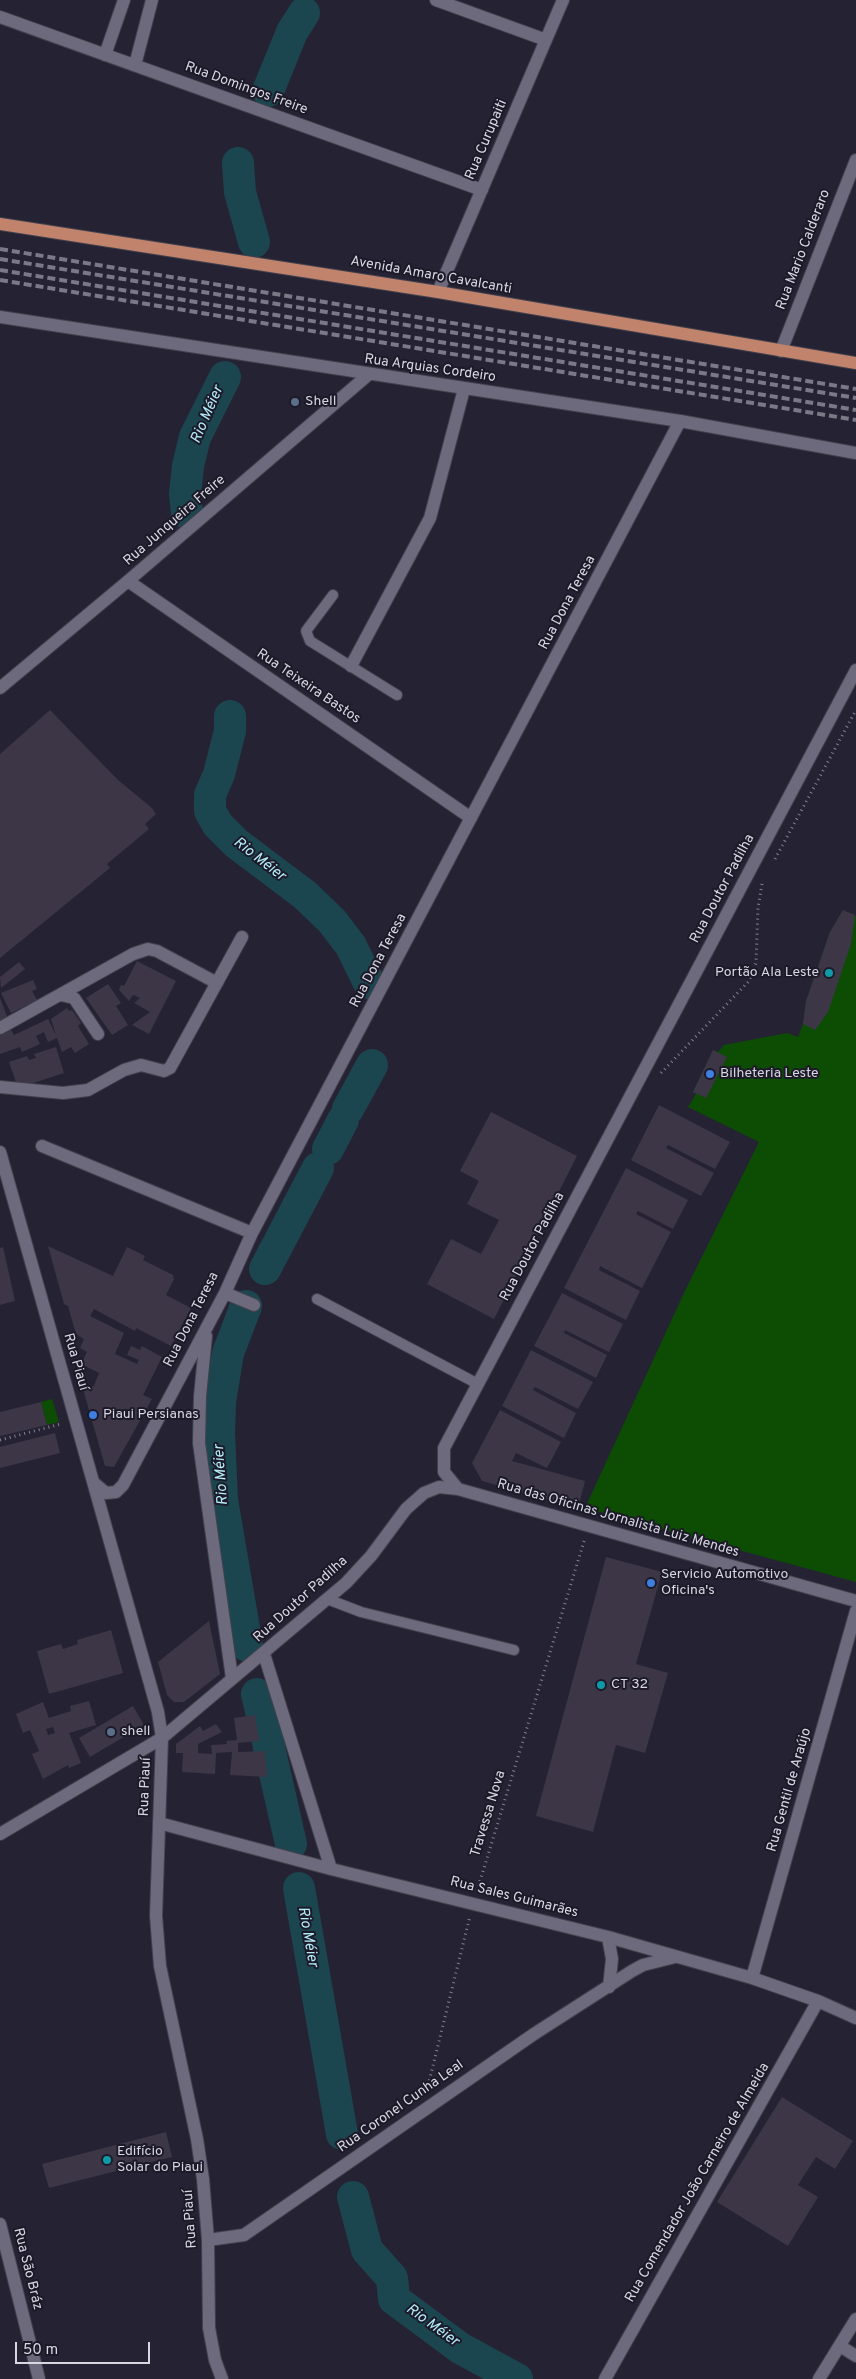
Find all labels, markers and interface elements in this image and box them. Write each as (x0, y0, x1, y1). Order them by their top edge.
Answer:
street label: Rua Domingos Freire (182, 59, 310, 119)
street label: Rua Curupaiti (463, 97, 511, 183)
street label: Rua Mario Calderaro (773, 188, 835, 312)
street label: Avenida Amaro Cavalcanti (349, 254, 513, 298)
street label: Rua Arquias Cordeiro (363, 351, 497, 387)
water label: Rio Méier (188, 383, 228, 447)
place label: Shell (305, 394, 336, 410)
marker: Shell (289, 396, 301, 408)
street label: Rua Junqueira Freire (121, 472, 229, 570)
street label: Rua Dona Teresa (536, 553, 600, 653)
street label: Rua Teixeira Bastos (253, 646, 363, 728)
street label: Rua Doutor Padilha (687, 832, 759, 946)
water label: Rio Méier (229, 834, 289, 886)
street label: Rua Dona Teresa (347, 911, 411, 1011)
place label: Portão Ala Leste (715, 965, 819, 981)
marker: Portão Ala Leste (823, 967, 835, 979)
place label: Bilheteria Leste (720, 1066, 819, 1082)
marker: Bilheteria Leste (704, 1068, 716, 1080)
street label: Rua Doutor Padilha (497, 1190, 569, 1304)
street label: Rua Dona Teresa (161, 1270, 223, 1370)
street label: Rua Piauí (59, 1331, 91, 1393)
place label: Piaui Persianas (103, 1407, 199, 1423)
marker: Piaui Persianas (87, 1409, 99, 1421)
water label: Rio Méier (211, 1444, 233, 1506)
street label: Rua das Oficinas Jornalista Luiz Mendes (495, 1476, 741, 1562)
street label: Rua Doutor Padilha (250, 1553, 352, 1647)
place label: Servicio Automotivo Oficina's (661, 1567, 788, 1600)
marker: Servicio Automotivo Oficina's (645, 1577, 657, 1589)
place label: CT 32 (611, 1677, 648, 1693)
marker: CT 32 (595, 1679, 607, 1691)
place label: shell (121, 1724, 151, 1740)
marker: shell (105, 1726, 117, 1738)
street label: Rua Gentil de Araújo (764, 1726, 816, 1854)
street label: Rua Piauí (137, 1757, 155, 1817)
street label: Travessa Nova (468, 1769, 510, 1859)
street label: Rua Sales Guimarães (448, 1874, 580, 1922)
water label: Rio Méier (293, 1905, 321, 1969)
street label: Rua Coronel Cunha Leal (335, 2057, 467, 2157)
street label: Rua Comendador João Carneiro de Almeida (622, 2060, 774, 2306)
place label: Edifício Solar do Piaui (117, 2144, 203, 2176)
marker: Edifício Solar do Piaui (101, 2154, 113, 2166)
street label: Rua Piauí (181, 2189, 201, 2249)
street label: Rua São Bráz (9, 2226, 45, 2312)
water label: Rio Méier (402, 2301, 462, 2351)
scale bar (18, 2332, 152, 2364)
text: 50 m (23, 2341, 58, 2360)

